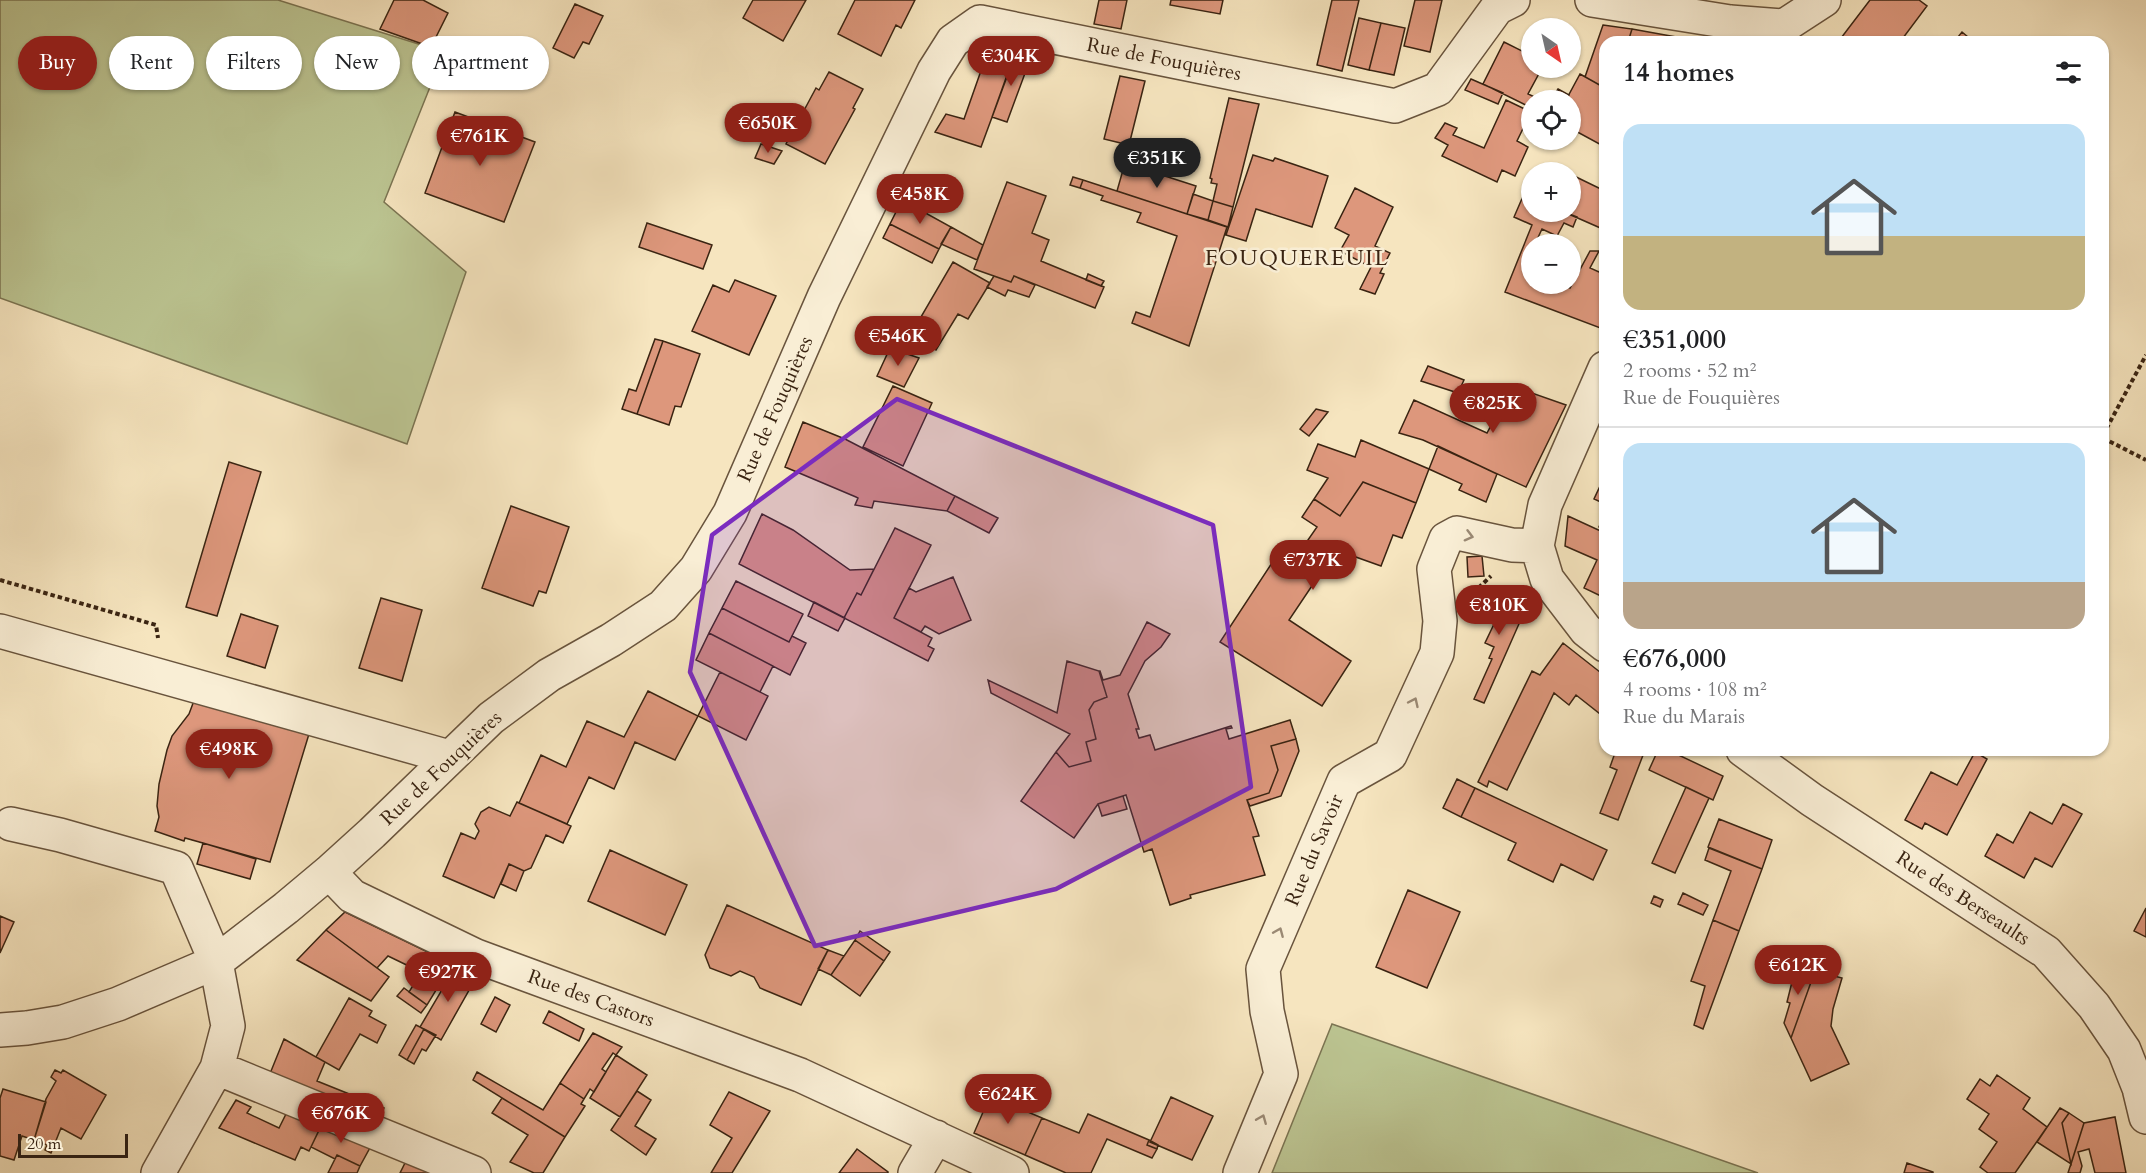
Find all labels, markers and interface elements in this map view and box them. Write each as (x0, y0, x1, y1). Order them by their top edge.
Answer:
north arrow (1521, 18, 1581, 78)
map controls (1521, 18, 1581, 294)
street label: Rue de Fouquières (1084, 31, 1244, 87)
chip: Buy (18, 36, 97, 90)
chip: Rent (109, 36, 194, 90)
chip: Filters (206, 36, 302, 90)
chip: New (314, 36, 400, 90)
chip: Apartment (412, 36, 549, 90)
pin: €304K (969, 36, 1053, 87)
text: €304K (982, 42, 1040, 69)
text: 14 homes (1623, 55, 1734, 90)
icon: filters (2052, 56, 2085, 89)
button: locate (1521, 90, 1581, 150)
pin: €650K (726, 103, 810, 154)
text: €650K (739, 109, 797, 136)
pin: €761K (438, 116, 522, 167)
text: €761K (451, 122, 509, 149)
pin: €351K (1115, 138, 1199, 189)
text: €351K (1128, 144, 1186, 171)
button: + (1521, 162, 1581, 222)
icon: home (1800, 163, 1908, 271)
pin: €458K (878, 174, 962, 225)
text: €458K (891, 180, 949, 207)
button: − (1521, 234, 1581, 294)
district label: FOUQUEREUIL (1205, 243, 1389, 273)
pin: €546K (856, 316, 940, 367)
text: €546K (869, 322, 927, 349)
text: €351,000 (1623, 322, 1726, 357)
street label: Rue de Fouquières (731, 332, 819, 486)
text: 2 rooms · 52 m² (1623, 357, 1756, 384)
pin: €825K (1451, 383, 1535, 434)
text: Rue de Fouquières (1623, 384, 1780, 411)
text: €825K (1464, 389, 1522, 416)
icon: home (1800, 482, 1908, 590)
one-way arrow (1463, 529, 1474, 541)
pin: €737K (1271, 540, 1355, 591)
text: €737K (1284, 546, 1342, 573)
pin: €810K (1457, 585, 1541, 636)
text: €810K (1470, 591, 1528, 618)
text: €676,000 (1623, 641, 1726, 676)
text: 4 rooms · 108 m² (1623, 676, 1767, 703)
one-way arrow (1407, 697, 1419, 708)
text: Rue du Marais (1623, 703, 1745, 730)
street label: Rue de Fouquières (374, 705, 508, 831)
pin: €498K (187, 729, 271, 780)
text: €498K (200, 735, 258, 762)
street label: Rue du Savoir (1278, 789, 1350, 910)
street label: Rue des Berseaults (1891, 845, 2035, 951)
one-way arrow (1272, 928, 1284, 939)
pin: €612K (1756, 945, 1840, 996)
text: €612K (1769, 951, 1827, 978)
pin: €927K (406, 952, 490, 1003)
text: €927K (419, 958, 477, 985)
street label: Rue des Castors (524, 963, 658, 1033)
pin: €624K (966, 1074, 1050, 1125)
text: €624K (979, 1080, 1037, 1107)
pin: €676K (299, 1093, 383, 1144)
text: €676K (312, 1099, 370, 1126)
one-way arrow (1255, 1114, 1267, 1125)
scale bar (18, 1131, 128, 1158)
text: 20 m (27, 1133, 61, 1155)

